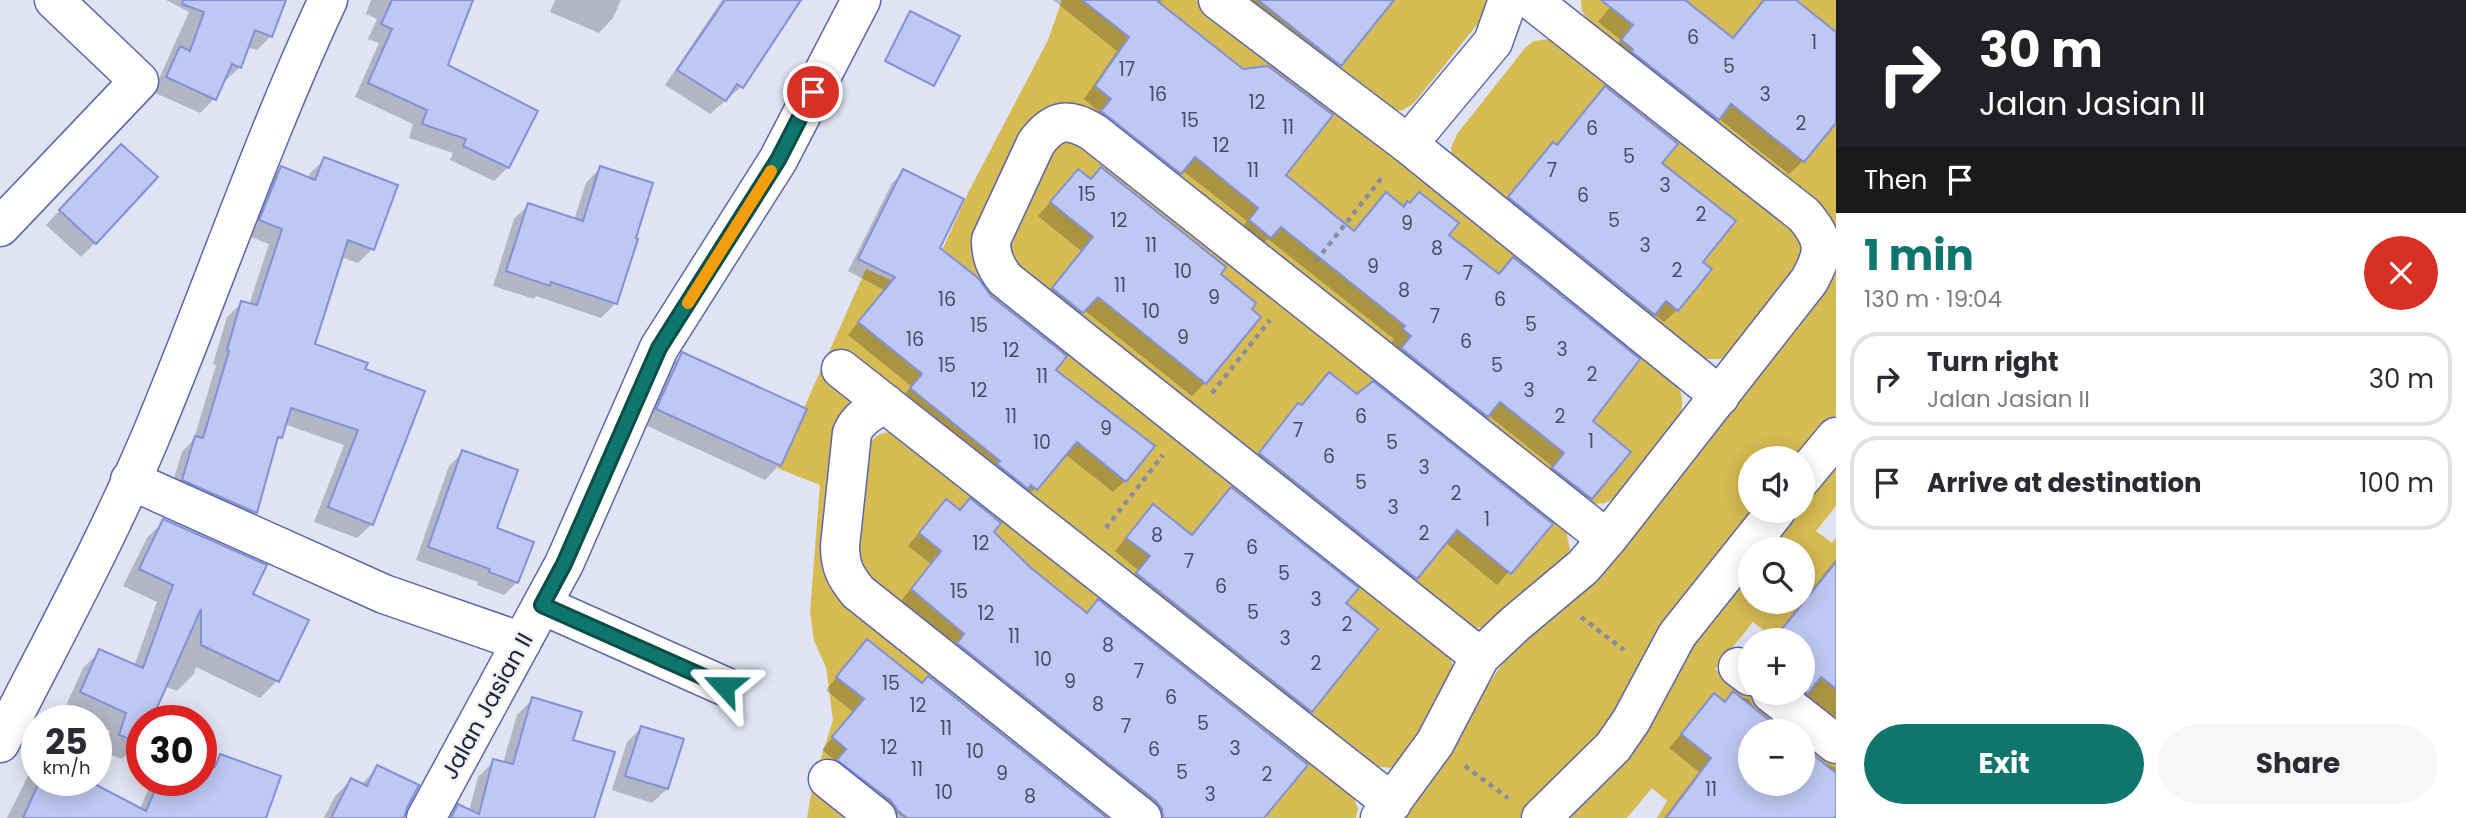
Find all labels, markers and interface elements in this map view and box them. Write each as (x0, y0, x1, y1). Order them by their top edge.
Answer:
text: 30 m (1979, 16, 2103, 84)
house number: 6 (1687, 24, 1699, 51)
icon: right (1864, 28, 1955, 119)
house number: 1 (1811, 29, 1817, 56)
house number: 5 (1723, 53, 1735, 80)
house number: 17 (1119, 56, 1135, 83)
pin (783, 62, 843, 122)
icon: arrive (794, 73, 832, 111)
house number: 16 (1149, 81, 1167, 108)
house number: 3 (1759, 81, 1771, 108)
text: Jalan Jasian II (1979, 81, 2206, 126)
house number: 12 (1248, 89, 1266, 116)
house number: 15 (1181, 107, 1199, 134)
house number: 2 (1796, 110, 1807, 137)
house number: 11 (1282, 114, 1294, 141)
house number: 6 (1586, 115, 1598, 142)
house number: 12 (1212, 132, 1230, 159)
house number: 5 (1623, 143, 1635, 170)
house number: 11 (1247, 157, 1259, 184)
house number: 7 (1547, 157, 1557, 184)
icon: arrive (1941, 161, 1979, 199)
text: Then (1864, 162, 1927, 198)
house number: 3 (1659, 172, 1671, 199)
house number: 15 (1078, 181, 1096, 208)
house number: 6 (1577, 182, 1589, 209)
house number: 2 (1696, 201, 1707, 228)
house number: 12 (1110, 207, 1128, 234)
house number: 5 (1608, 207, 1620, 234)
house number: 9 (1401, 210, 1413, 237)
text: 1 min (1864, 226, 1974, 285)
house number: 11 (1145, 232, 1157, 259)
house number: 3 (1639, 232, 1651, 259)
house number: 8 (1431, 235, 1443, 262)
button: close (2364, 236, 2438, 310)
house number: 9 (1367, 253, 1379, 280)
house number: 2 (1672, 257, 1683, 284)
house number: 10 (1174, 258, 1192, 285)
house number: 7 (1463, 260, 1473, 287)
house number: 11 (1114, 272, 1126, 299)
house number: 8 (1398, 277, 1410, 304)
text: 130 m · 19:04 (1864, 283, 2002, 315)
house number: 9 (1208, 284, 1220, 311)
house number: 16 (938, 286, 956, 313)
house number: 6 (1494, 286, 1506, 313)
house number: 10 (1142, 298, 1160, 325)
house number: 7 (1430, 303, 1440, 330)
house number: 5 (1525, 311, 1537, 338)
house number: 15 (970, 312, 988, 339)
house number: 9 (1177, 324, 1189, 351)
house number: 16 (906, 326, 924, 353)
house number: 6 (1460, 328, 1472, 355)
house number: 3 (1556, 336, 1568, 363)
house number: 12 (1002, 337, 1020, 364)
text: Turn right (1927, 344, 2059, 380)
house number: 15 (938, 352, 956, 379)
house number: 5 (1491, 352, 1503, 379)
icon: right (1868, 360, 1906, 398)
house number: 2 (1587, 361, 1598, 388)
text: 30 m (2369, 361, 2434, 397)
house number: 11 (1036, 363, 1048, 390)
house number: 12 (970, 377, 988, 404)
house number: 3 (1523, 377, 1535, 404)
text: Jalan Jasian II (1927, 383, 2090, 415)
house number: 11 (1005, 403, 1017, 430)
house number: 6 (1355, 403, 1367, 430)
house number: 2 (1555, 403, 1566, 430)
house number: 9 (1100, 415, 1112, 442)
house number: 7 (1293, 417, 1303, 444)
house number: 1 (1588, 428, 1594, 455)
house number: 10 (1033, 429, 1051, 456)
house number: 5 (1386, 429, 1398, 456)
house number: 6 (1323, 443, 1335, 470)
map controls (1738, 446, 1815, 796)
button: sound (1738, 446, 1815, 523)
house number: 3 (1418, 454, 1430, 481)
icon: arrive (1868, 464, 1906, 502)
text: Arrive at destination (1927, 465, 2202, 501)
text: 100 m (2359, 465, 2434, 501)
house number: 5 (1355, 469, 1367, 496)
house number: 2 (1451, 480, 1462, 507)
house number: 3 (1387, 494, 1399, 521)
house number: 1 (1484, 506, 1490, 533)
house number: 2 (1419, 520, 1430, 547)
house number: 8 (1151, 522, 1163, 549)
house number: 12 (972, 530, 990, 557)
house number: 6 (1246, 534, 1258, 561)
button: search (1738, 537, 1815, 614)
house number: 7 (1184, 548, 1194, 575)
house number: 5 (1278, 560, 1290, 587)
house number: 6 (1215, 573, 1227, 600)
house number: 15 (950, 578, 968, 605)
house number: 3 (1310, 586, 1322, 613)
house number: 5 (1247, 599, 1259, 626)
house number: 12 (977, 600, 995, 627)
house number: 2 (1342, 611, 1353, 638)
house number: 11 (1008, 623, 1020, 650)
house number: 3 (1279, 625, 1291, 652)
street label: Jalan Jasian II (434, 627, 540, 785)
button: + (1738, 628, 1815, 705)
house number: 8 (1102, 632, 1114, 659)
house number: 10 (1034, 646, 1052, 673)
position arrow (687, 649, 761, 723)
house number: 2 (1311, 650, 1322, 677)
house number: 7 (1134, 658, 1144, 685)
house number: 9 (1064, 668, 1076, 695)
house number: 15 (882, 670, 900, 697)
house number: 6 (1165, 684, 1177, 711)
house number: 8 (1092, 691, 1104, 718)
house number: 12 (909, 692, 927, 719)
speed limit sign: 30 (126, 705, 217, 796)
house number: 5 (1197, 710, 1209, 737)
house number: 7 (1121, 713, 1131, 740)
house number: 11 (940, 715, 952, 742)
text: 25 (45, 717, 88, 766)
button: − (1738, 719, 1815, 796)
button: Exit (1864, 724, 2144, 804)
button: Share (2158, 724, 2438, 804)
house number: 12 (880, 734, 898, 761)
house number: 3 (1229, 735, 1241, 762)
house number: 6 (1148, 736, 1160, 763)
house number: 10 (966, 738, 984, 765)
text: km/h (43, 755, 90, 780)
house number: 11 (911, 756, 923, 783)
house number: 5 (1176, 759, 1188, 786)
house number: 9 (996, 760, 1008, 787)
house number: 2 (1262, 761, 1273, 788)
house number: 11 (1705, 776, 1717, 803)
house number: 10 (935, 779, 953, 806)
house number: 3 (1204, 781, 1216, 808)
house number: 8 (1024, 783, 1036, 810)

